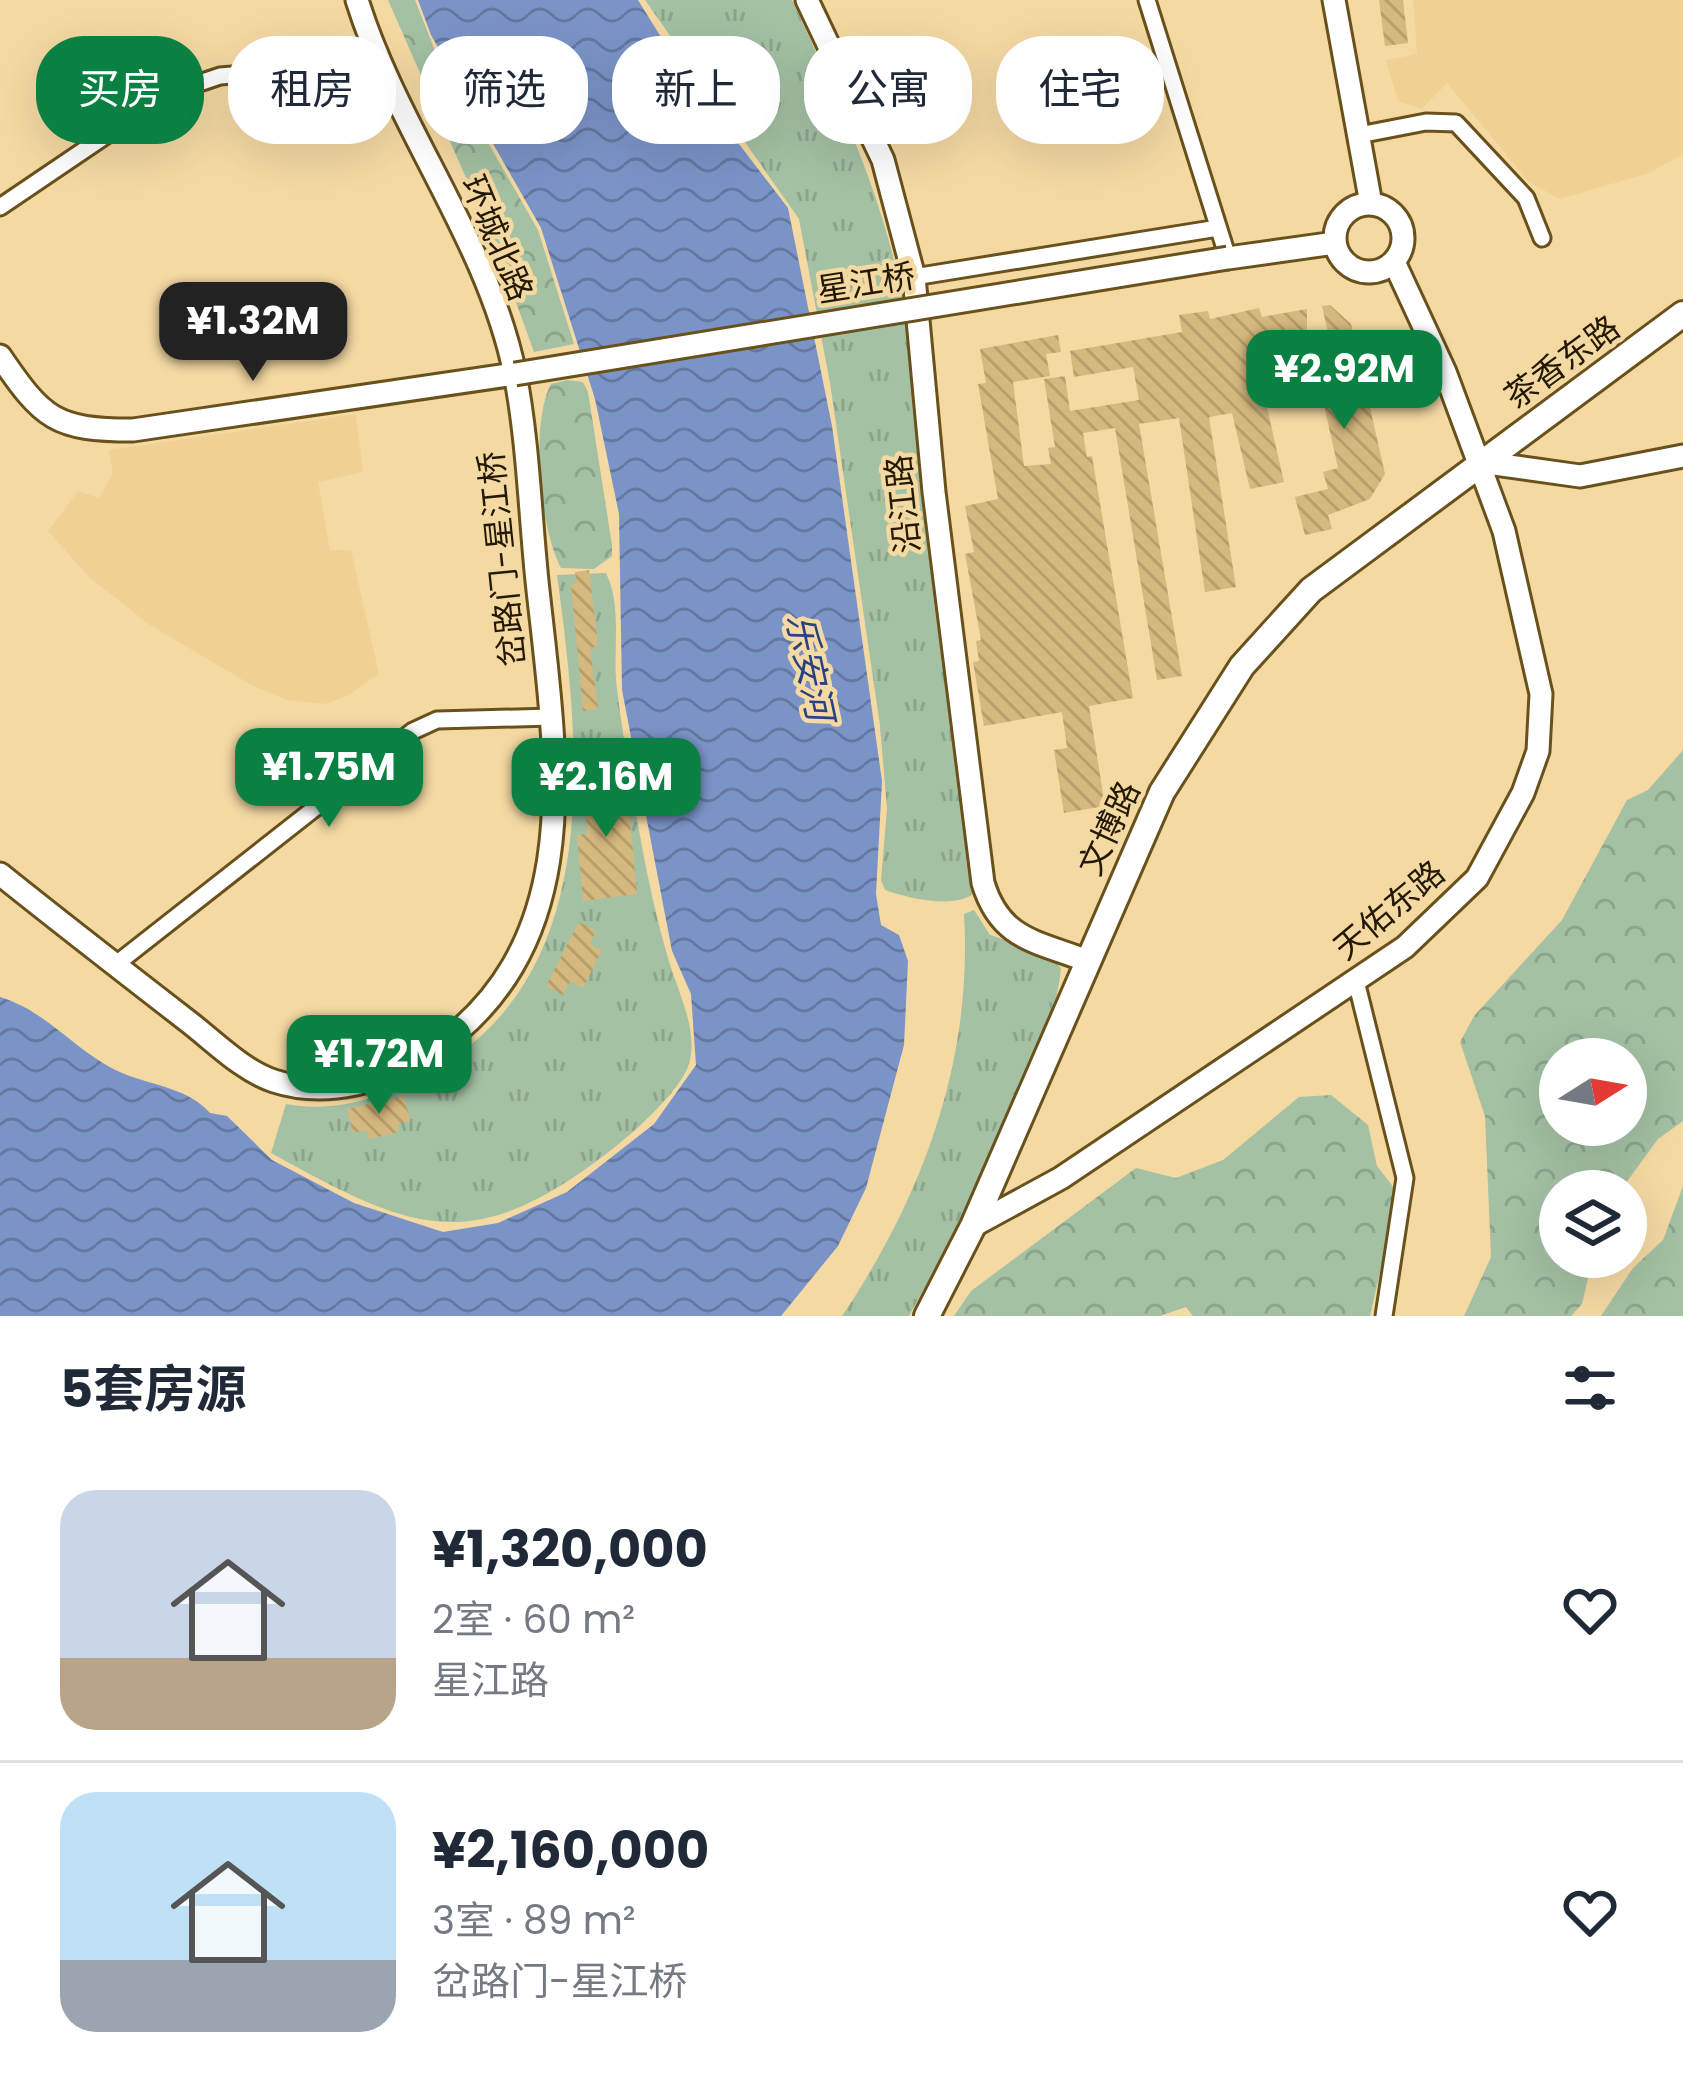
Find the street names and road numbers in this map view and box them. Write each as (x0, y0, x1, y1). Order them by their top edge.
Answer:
street label: 环城北路 (450, 168, 544, 308)
street label: 星江桥 (813, 252, 919, 314)
street label: 茶香东路 (1495, 304, 1629, 420)
street label: 岔路门-星江桥 (467, 449, 537, 669)
street label: 沿江路 (874, 452, 932, 556)
street label: 文博路 (1067, 773, 1151, 883)
street label: 天佑东路 (1323, 850, 1455, 970)

